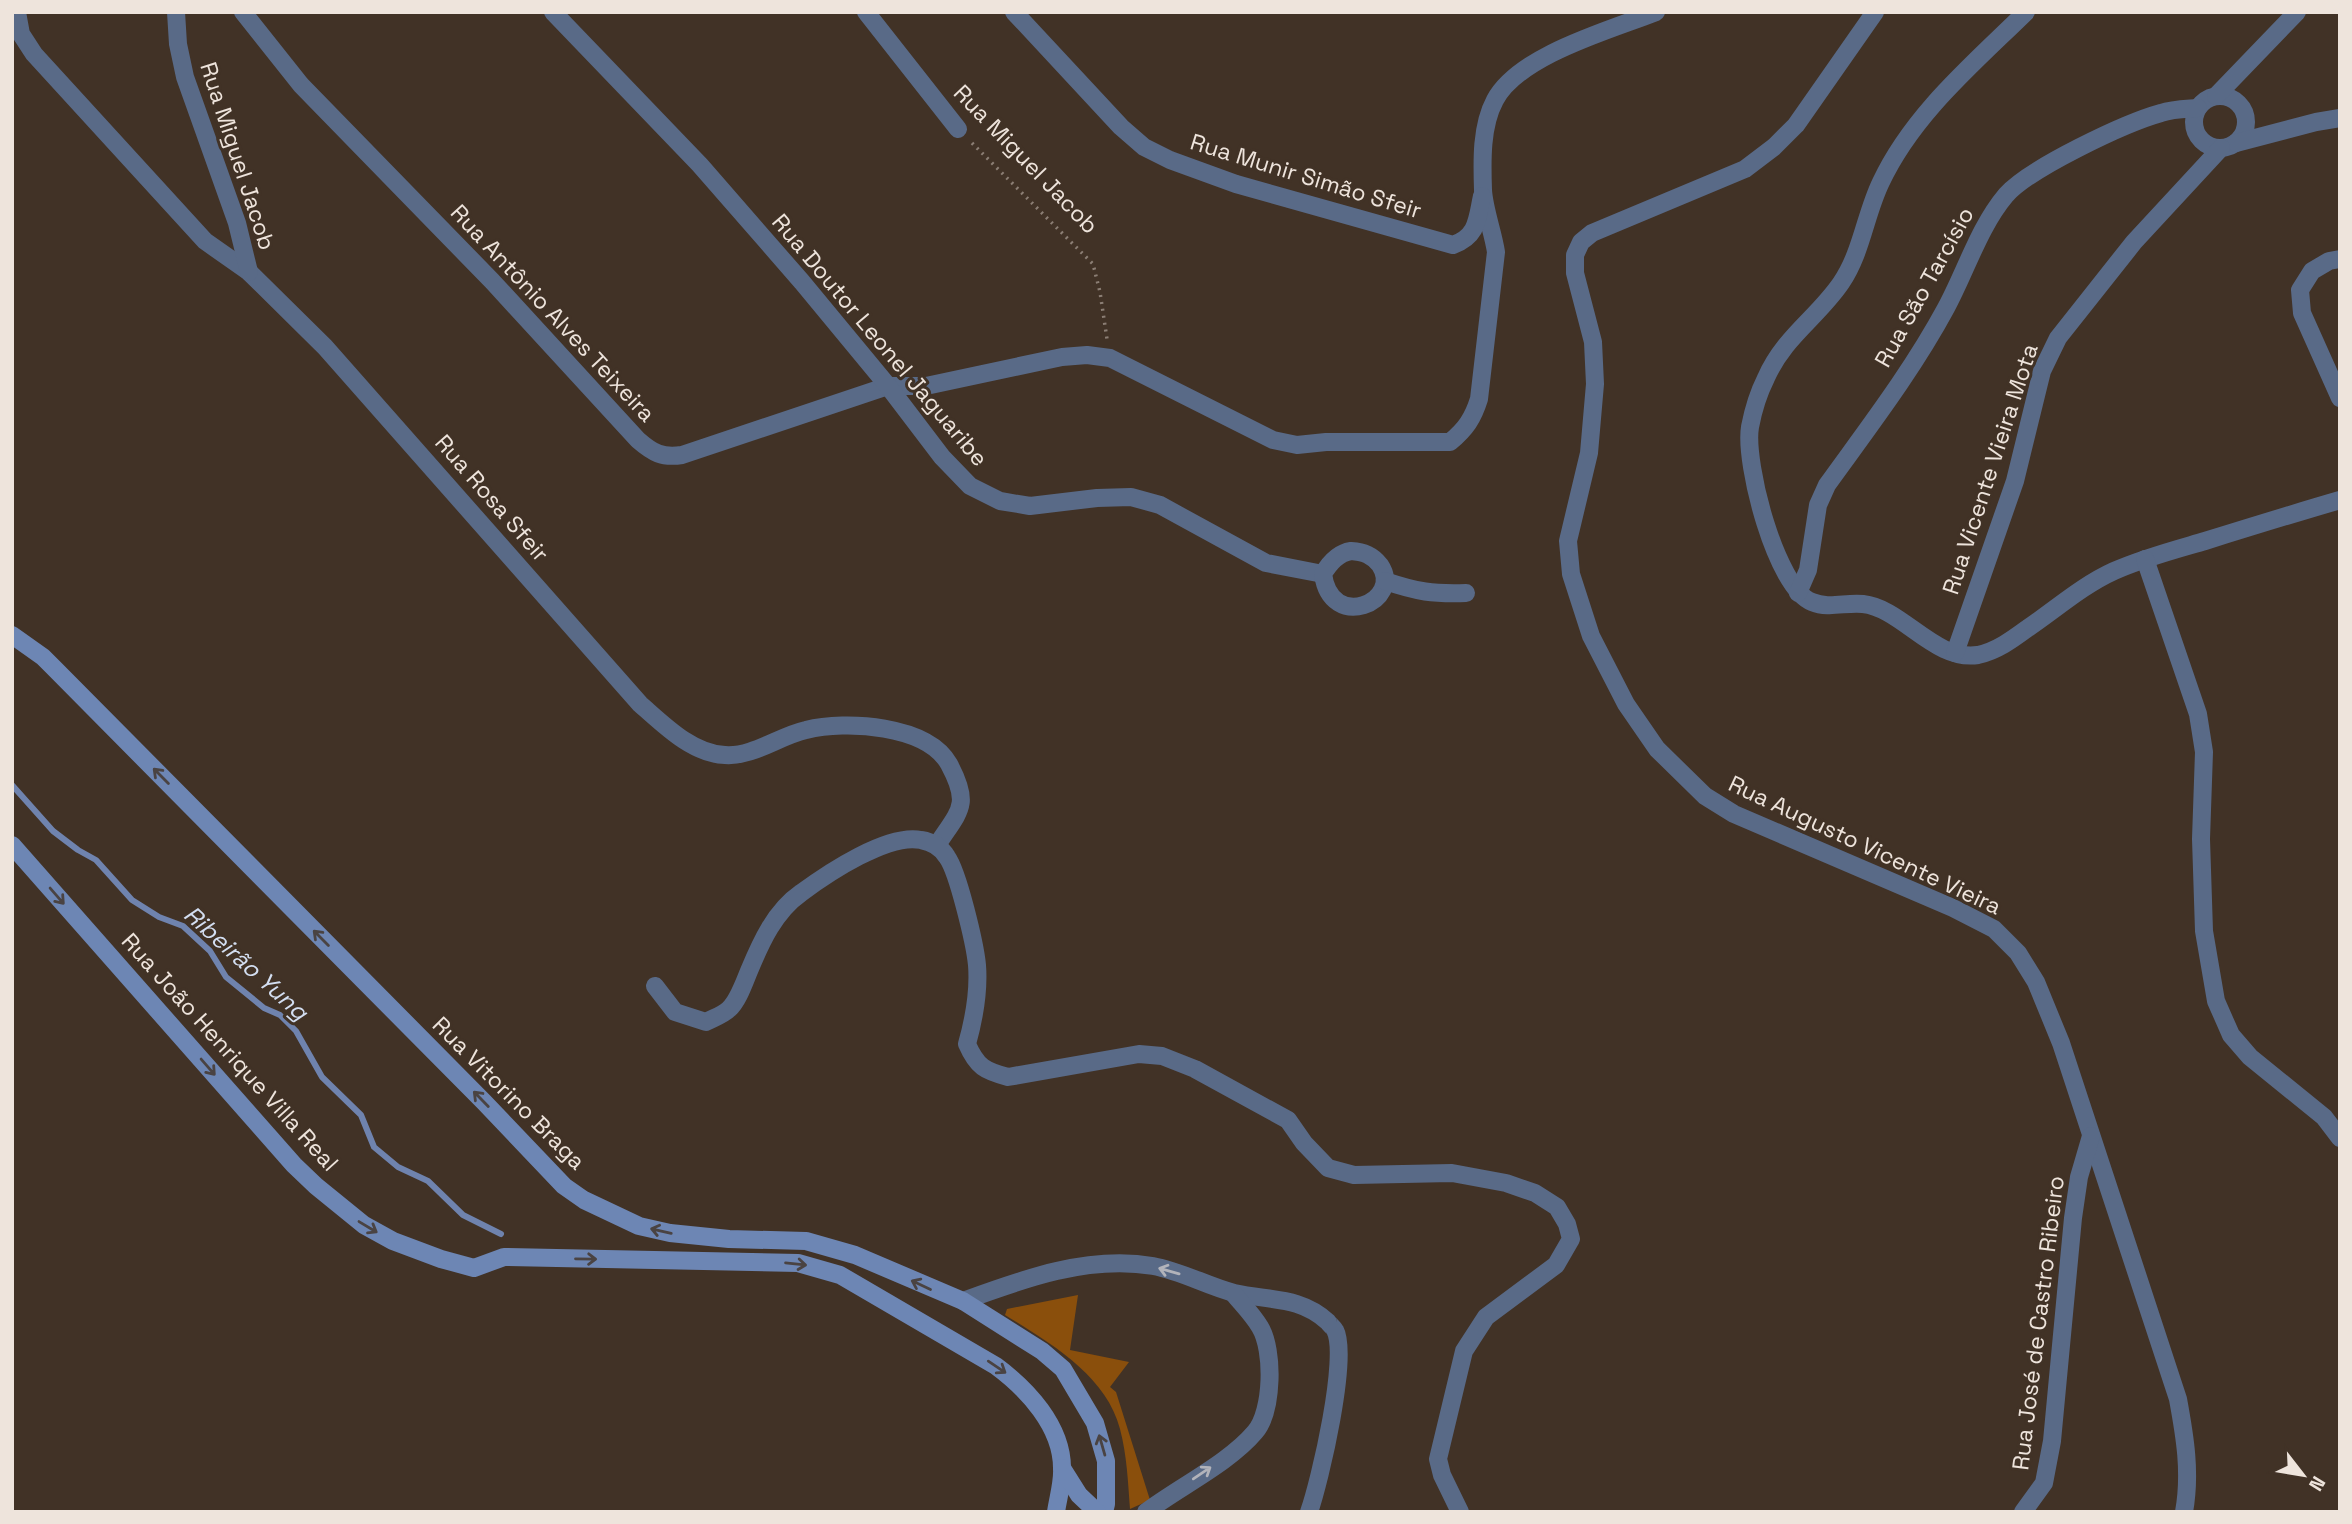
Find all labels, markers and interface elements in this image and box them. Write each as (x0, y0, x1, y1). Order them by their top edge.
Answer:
street label: Rua Miguel Jacob (193, 58, 283, 254)
street label: Rua Miguel Jacob (947, 78, 1105, 240)
street label: Rua Munir Simão Sfeir (1187, 127, 1425, 225)
street label: Rua Antônio Alves Teixeira (444, 198, 662, 428)
street label: Rua São Tarcísio (1868, 202, 1980, 372)
street label: Rua Doutor Leonel Jaguaribe (765, 208, 995, 472)
street label: Rua Vicente Vieira Mota (1935, 340, 2045, 598)
street label: Rua Rosa Sfeir (428, 428, 556, 568)
one-way arrow (153, 768, 170, 785)
street label: Rua Augusto Vicente Vieira (1724, 768, 2006, 922)
one-way arrow (49, 887, 65, 905)
water label: Ribeirão Yung (178, 899, 316, 1028)
street label: Rua João Henrique Villa Real (115, 927, 345, 1177)
one-way arrow (313, 929, 330, 946)
street label: Rua Vitorino Braga (426, 1010, 592, 1176)
one-way arrow (200, 1058, 216, 1076)
one-way arrow (473, 1091, 490, 1108)
street label: Rua José de Castro Ribeiro (2005, 1174, 2071, 1472)
one-way arrow (358, 1220, 378, 1234)
one-way arrow (650, 1224, 673, 1237)
one-way arrow (574, 1252, 597, 1265)
one-way arrow (784, 1258, 807, 1271)
one-way arrow (1158, 1263, 1180, 1276)
one-way arrow (911, 1278, 932, 1291)
one-way arrow (987, 1360, 1006, 1374)
one-way arrow (1095, 1434, 1108, 1456)
north arrow (2268, 1440, 2338, 1510)
one-way arrow (1192, 1466, 1211, 1481)
text: N (2303, 1472, 2331, 1495)

